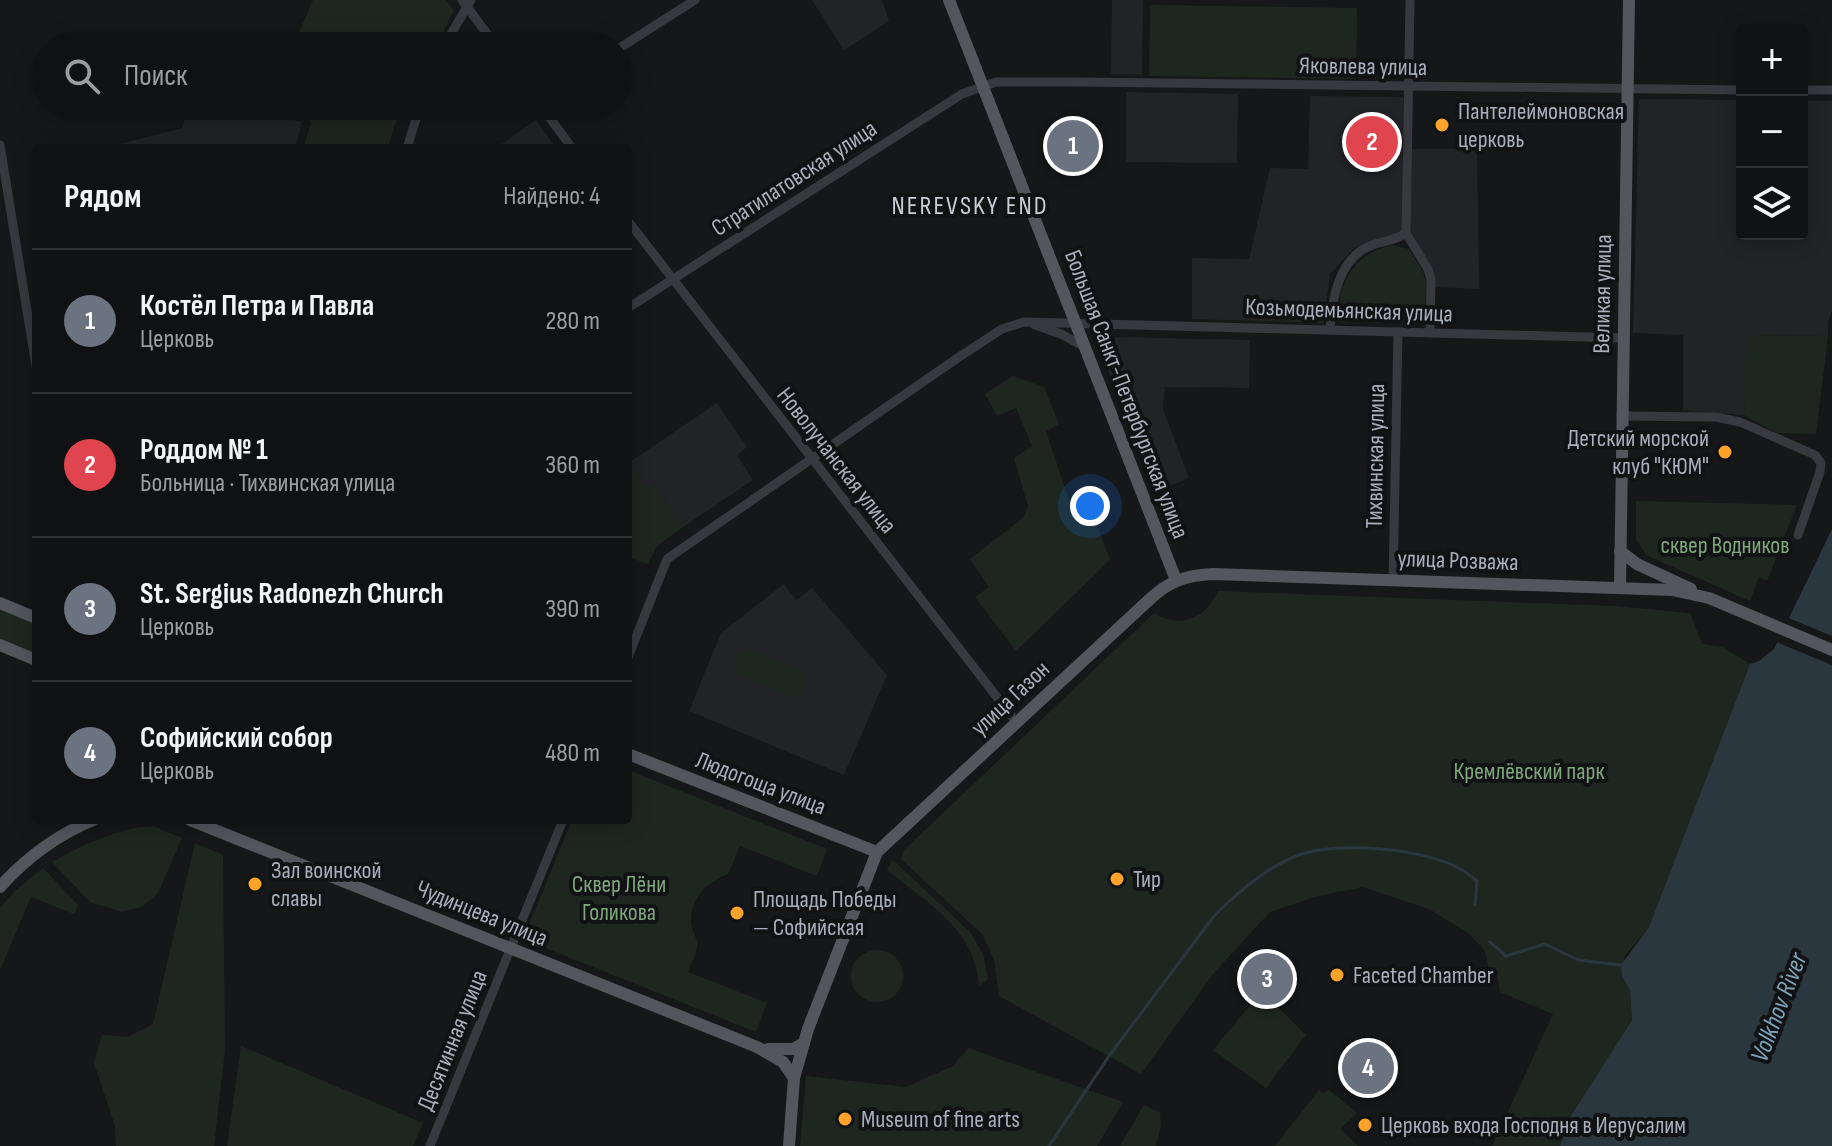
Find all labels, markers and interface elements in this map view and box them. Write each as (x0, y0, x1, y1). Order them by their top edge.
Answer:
map controls (1736, 24, 1808, 240)
button: + (1736, 24, 1808, 96)
search box (32, 32, 632, 120)
street label: Яковлева улица (1299, 51, 1427, 82)
icon: search (60, 54, 104, 98)
text: Поиск (124, 58, 187, 94)
button: − (1736, 96, 1808, 168)
place label: Пантелеймоновская церковь (1458, 97, 1624, 154)
pin: 2 (1346, 112, 1398, 172)
street label: Стратилатовская улица (706, 114, 882, 243)
pin: 1 (1047, 116, 1099, 176)
marker: Пантелеймоновская церковь (1433, 116, 1451, 134)
button: layers (1736, 168, 1808, 240)
text: Рядом (64, 176, 142, 217)
text: Найдено: 4 (503, 181, 600, 212)
district label: NEREVSKY END (891, 191, 1049, 222)
street label: Великая улица (1587, 234, 1618, 354)
street label: Большая Санкт-Петербургская улица (1058, 246, 1195, 543)
text: Костёл Петра и Павла (140, 288, 374, 324)
street label: Козьмодемьянская улица (1245, 292, 1453, 329)
text: 1 (85, 306, 95, 337)
text: 280 m (545, 306, 600, 337)
text: Церковь (140, 324, 214, 355)
street label: Новолучанская улица (771, 381, 903, 539)
street label: Тихвинская улица (1360, 383, 1391, 529)
place label: Детский морской клуб "КЮМ" (1568, 424, 1709, 481)
text: Роддом № 1 (140, 432, 268, 468)
marker: Детский морской клуб "КЮМ" (1716, 443, 1734, 461)
text: 2 (84, 450, 96, 481)
text: 360 m (545, 450, 600, 481)
text: Больница · Тихвинская улица (140, 468, 395, 499)
your location (1070, 486, 1110, 526)
park label: сквер Водников (1661, 531, 1789, 560)
street label: улица Розважа (1397, 544, 1519, 577)
text: St. Sergius Radonezh Church (140, 576, 444, 612)
text: 3 (84, 594, 96, 625)
text: 390 m (545, 594, 600, 625)
text: Церковь (140, 612, 214, 643)
street label: улица Газон (965, 655, 1056, 742)
text: Софийский собор (140, 720, 333, 756)
text: 4 (84, 738, 96, 769)
text: 480 m (545, 738, 600, 769)
street label: Людогоща улица (692, 745, 830, 822)
text: Церковь (140, 756, 214, 787)
park label: Кремлёвский парк (1453, 757, 1605, 786)
place label: Зал воинской славы (271, 856, 382, 913)
place label: Тир (1133, 865, 1161, 894)
park label: Сквер Лёни Голикова (572, 870, 666, 927)
marker: Тир (1108, 870, 1126, 888)
street label: Чудинцева улица (412, 874, 552, 953)
marker: Зал воинской славы (246, 875, 264, 893)
place label: Площадь Победы — Софийская (753, 885, 897, 942)
marker: Площадь Победы — Софийская (728, 904, 746, 922)
water label: Volkhov River (1744, 947, 1815, 1066)
pin: 3 (1241, 949, 1293, 1009)
place label: Faceted Chamber (1353, 961, 1494, 990)
street label: Десятинная улица (411, 966, 494, 1115)
marker: Faceted Chamber (1328, 966, 1346, 984)
pin: 4 (1342, 1038, 1394, 1098)
place label: Museum of fine arts (861, 1105, 1020, 1134)
marker: Museum of fine arts (836, 1110, 854, 1128)
place label: Церковь входа Господня в Иерусалим (1381, 1111, 1686, 1140)
marker: Церковь входа Господня в Иерусалим (1356, 1116, 1374, 1134)

